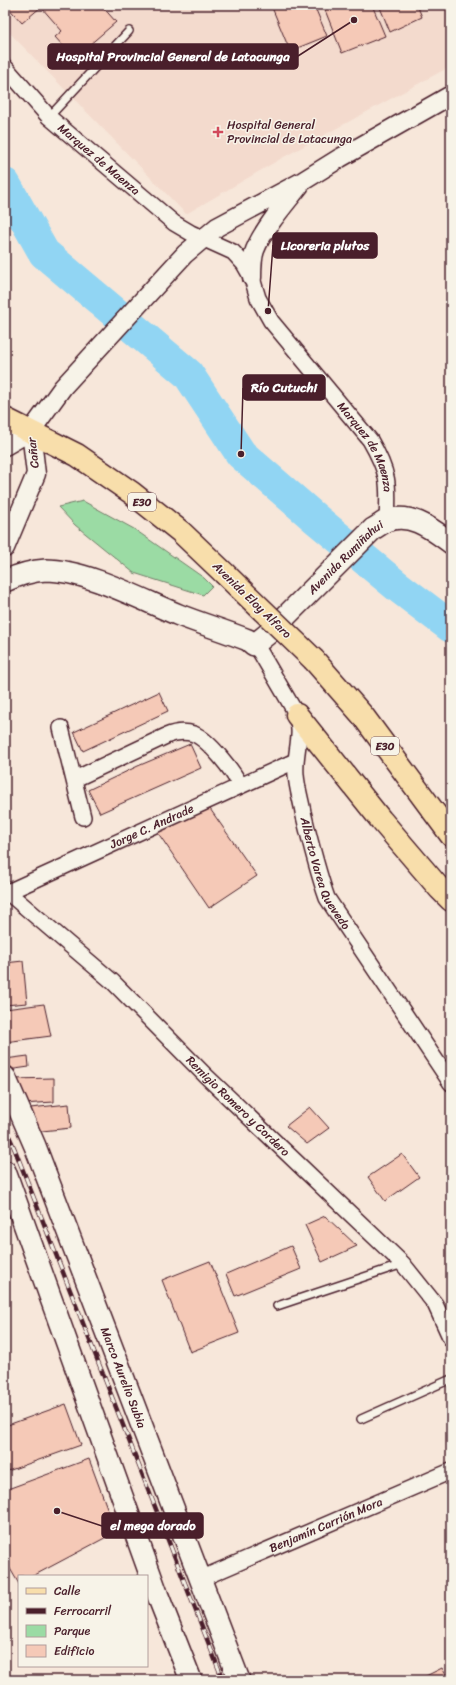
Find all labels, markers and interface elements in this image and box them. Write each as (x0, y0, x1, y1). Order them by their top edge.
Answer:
callout: Hospital Provincial General de Latacunga (48, 44, 298, 69)
text: Hospital Provincial General de Latacunga (55, 45, 290, 68)
place label: Hospital General Provincial de Latacunga (227, 114, 352, 150)
street label: Marquez de Maenza (52, 118, 145, 201)
marker: Hospital General Provincial de Latacunga (212, 126, 224, 138)
callout: Licoreria plutos (273, 233, 377, 258)
text: Licoreria plutos (281, 234, 370, 257)
callout: Río Cutuchi (243, 375, 325, 400)
text: Río Cutuchi (250, 376, 318, 399)
street label: Marquez de Maenza (331, 397, 399, 493)
street label: Cañar (20, 435, 46, 470)
road number: E30 (128, 493, 156, 511)
street label: Avenida Rumiñahui (301, 514, 389, 601)
street label: Avenida Eloy Alfaro (206, 555, 297, 644)
road number: E30 (371, 737, 399, 755)
street label: Jorge C. Andrade (105, 798, 197, 856)
street label: Alberto Varea Quevedo (293, 814, 356, 934)
street label: Remigio Romero y Cordero (180, 1050, 295, 1162)
street label: Marco Aurelio Subia (94, 1324, 153, 1431)
street label: Benjamín Carrión Mora (266, 1491, 386, 1559)
callout: el mega dorado (102, 1513, 203, 1538)
text: el mega dorado (109, 1514, 196, 1537)
legend (18, 1575, 148, 1667)
text: Calle (54, 1580, 81, 1602)
text: Ferrocarril (54, 1600, 112, 1622)
text: Parque (54, 1620, 91, 1642)
text: Edificio (54, 1640, 94, 1662)

